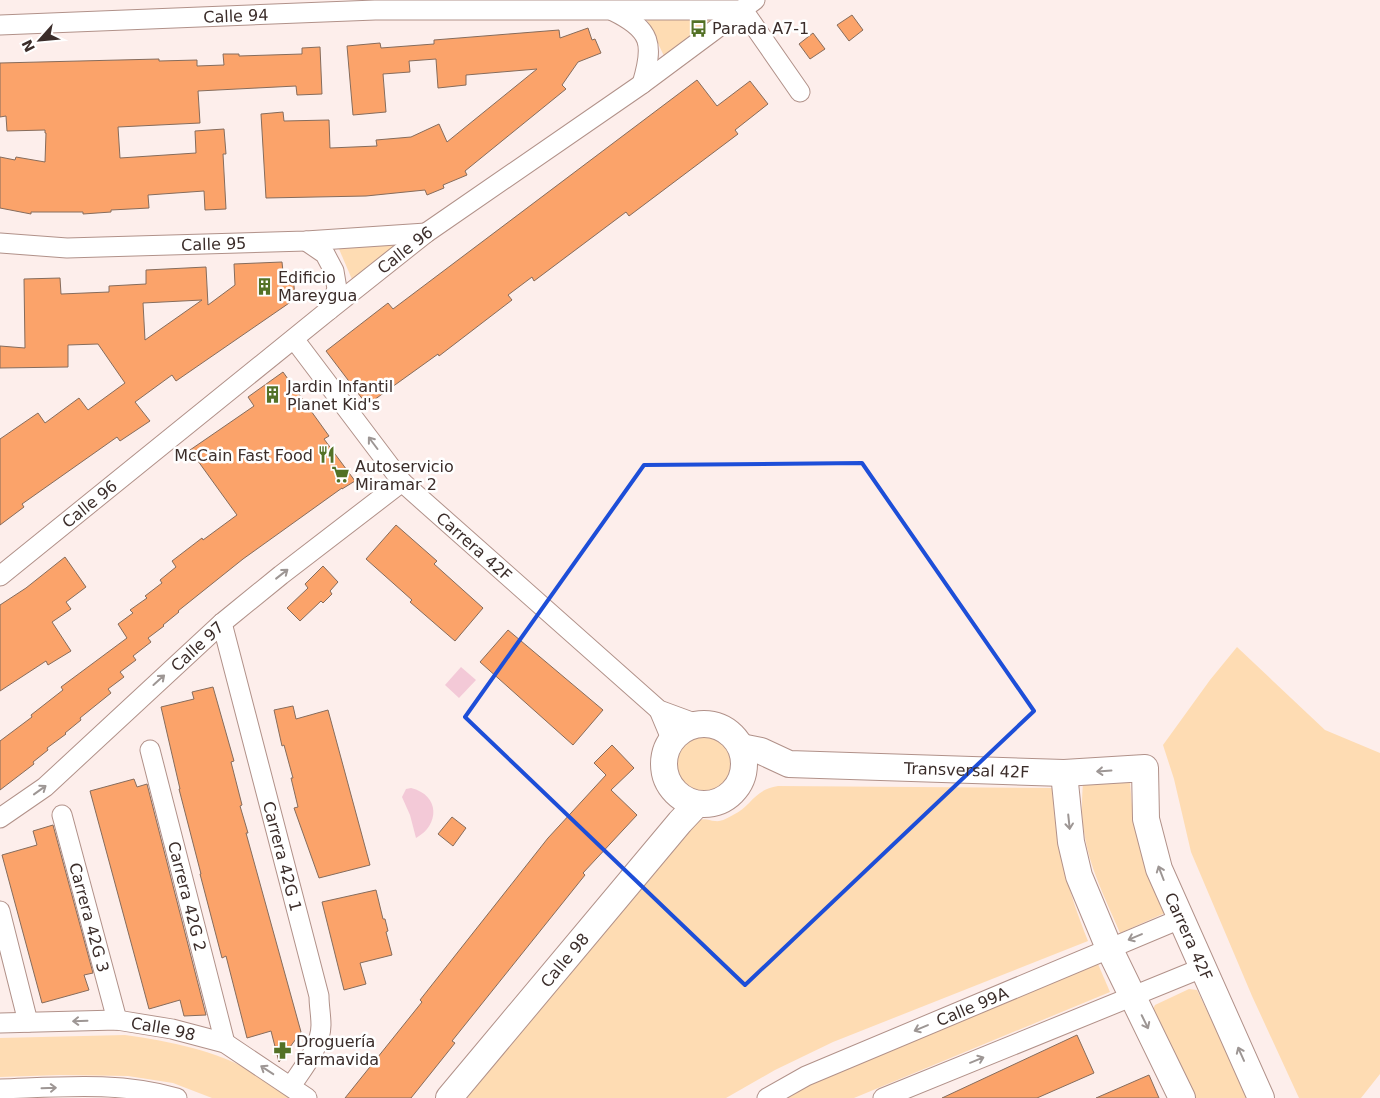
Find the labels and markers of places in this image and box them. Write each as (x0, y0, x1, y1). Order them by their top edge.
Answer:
bus stop icon: Parada A7-1 (688, 18, 708, 38)
place label: Parada A7-1 (712, 19, 809, 38)
place label: Edificio Mareygua (278, 268, 357, 305)
building icon: Edificio Mareygua (254, 276, 274, 296)
place label: Jardin Infantil Planet Kid's (286, 377, 393, 414)
building icon: Jardin Infantil Planet Kid's (263, 385, 283, 405)
restaurant icon: McCain Fast Food (317, 445, 337, 465)
place label: McCain Fast Food (174, 446, 313, 465)
place label: Autoservicio Miramar 2 (355, 457, 454, 494)
supermarket icon: Autoservicio Miramar 2 (331, 465, 351, 485)
place label: Droguería Farmavida (296, 1032, 379, 1069)
pharmacy icon: Droguería Farmavida (272, 1040, 292, 1060)

